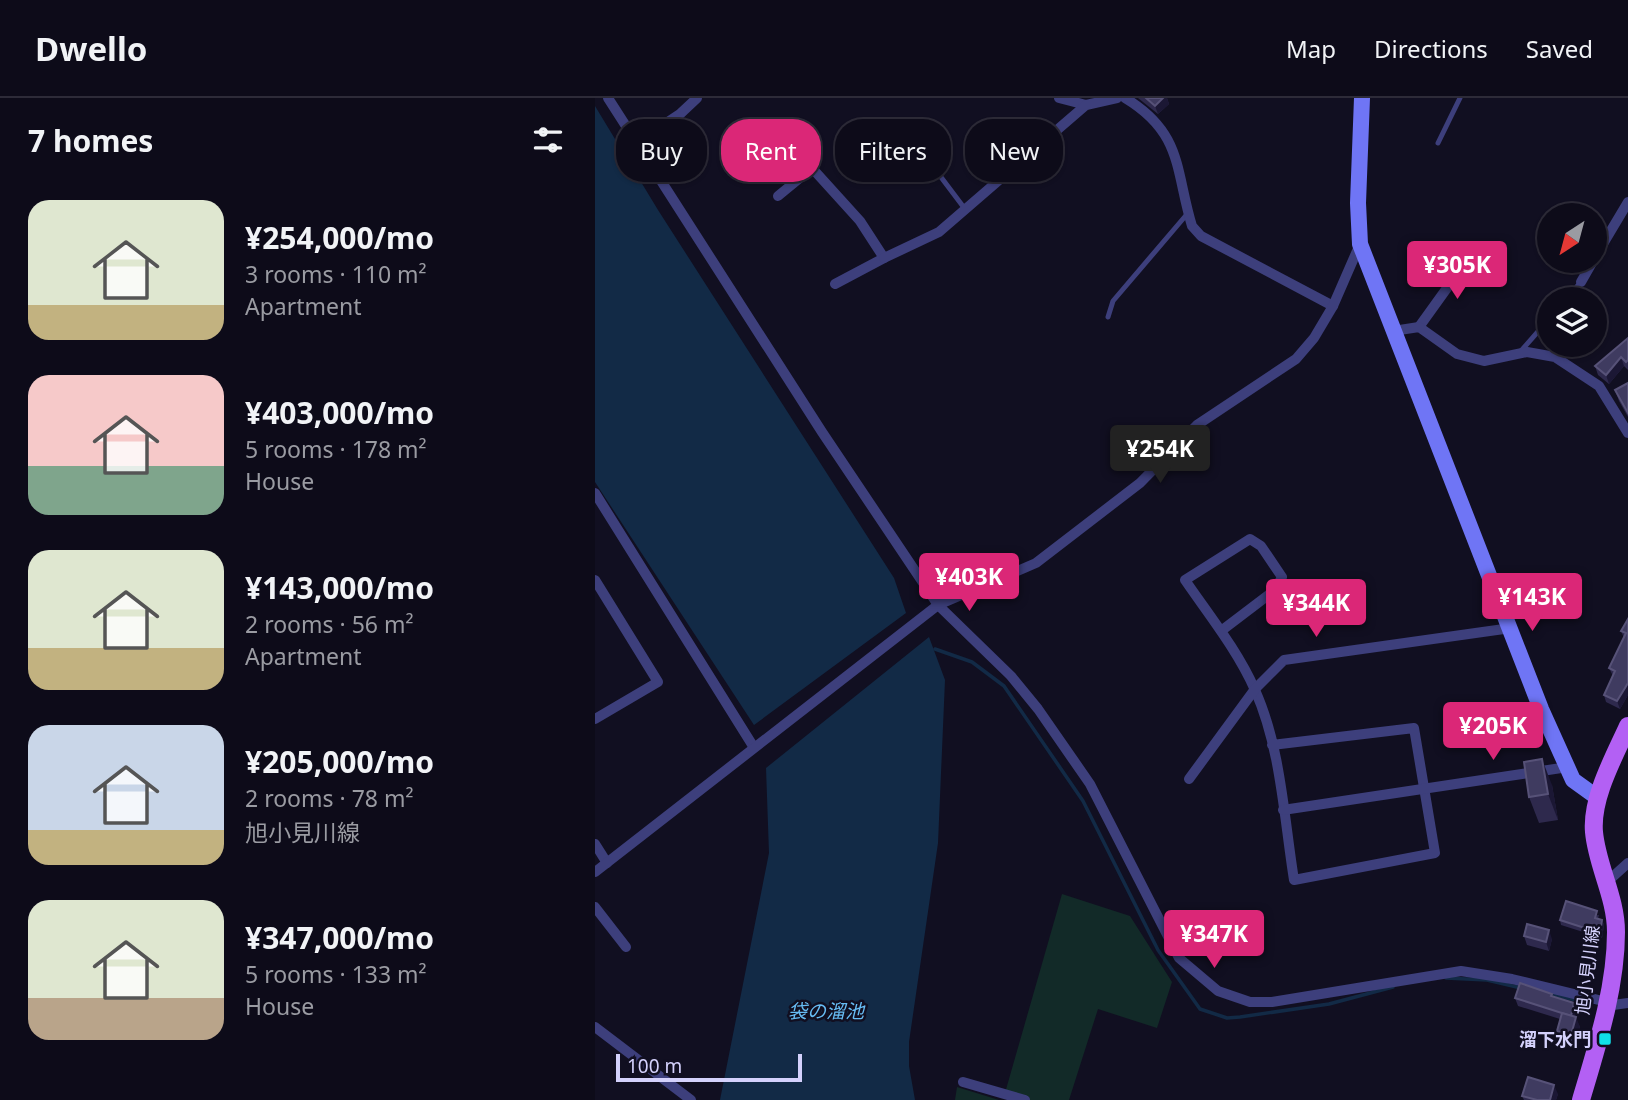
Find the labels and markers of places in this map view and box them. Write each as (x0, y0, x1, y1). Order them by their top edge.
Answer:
pin: ¥305K (1408, 242, 1506, 301)
pin: ¥254K (1111, 426, 1209, 485)
pin: ¥403K (920, 554, 1018, 613)
pin: ¥143K (1483, 574, 1581, 633)
pin: ¥344K (1267, 580, 1365, 639)
pin: ¥205K (1444, 702, 1542, 762)
pin: ¥347K (1165, 910, 1263, 970)
place label: 溜下水門 (1519, 1027, 1591, 1051)
marker: 溜下水門 (1597, 1031, 1613, 1047)

